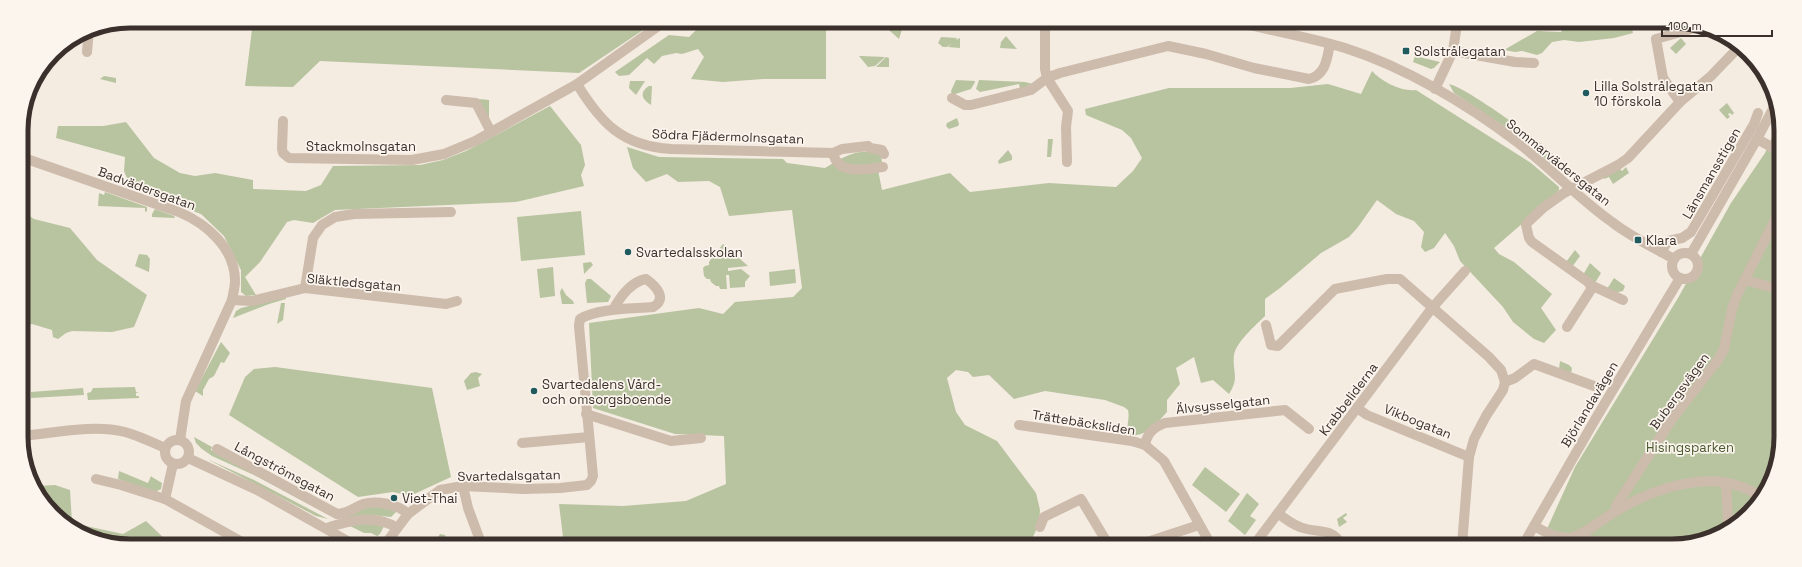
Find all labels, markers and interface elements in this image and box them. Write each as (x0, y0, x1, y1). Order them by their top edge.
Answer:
scale bar (1662, 12, 1772, 38)
text: 100 m (1668, 18, 1702, 34)
place label: Solstrålegatan (1414, 43, 1506, 60)
marker: Solstrålegatan (1401, 46, 1411, 56)
place label: Lilla Solstrålegatan 10 förskola (1594, 78, 1713, 110)
marker: Lilla Solstrålegatan 10 förskola (1581, 88, 1591, 98)
street label: Sommarvädersgatan (1503, 115, 1614, 210)
street label: Södra Fjädermolnsgatan (652, 125, 804, 148)
street label: Länsmansstigen (1678, 125, 1744, 222)
street label: Stackmolnsgatan (306, 138, 416, 155)
street label: Badvädersgatan (96, 163, 198, 214)
place label: Klara (1646, 232, 1677, 249)
marker: Klara (1633, 235, 1643, 245)
place label: Svartedalsskolan (636, 244, 743, 261)
marker: Svartedalsskolan (623, 247, 633, 257)
street label: Släktledsgatan (306, 270, 402, 295)
street label: Bubergsvägen (1646, 350, 1713, 433)
street label: Björlandavägen (1557, 358, 1622, 450)
street label: Krabbeliderna (1315, 359, 1382, 439)
place label: Svartedalens Vård- och omsorgsboende (542, 376, 671, 408)
marker: Svartedalens Vård- och omsorgsboende (529, 386, 539, 396)
street label: Älvsysselgatan (1175, 391, 1271, 418)
street label: Vikbogatan (1382, 400, 1454, 443)
street label: Trättebäcksliden (1031, 406, 1137, 439)
street label: Långströmsgatan (232, 438, 338, 505)
park label: Hisingsparken (1646, 439, 1734, 456)
street label: Svartedalsgatan (457, 466, 561, 485)
place label: Viet-Thai (402, 490, 458, 507)
marker: Viet-Thai (389, 493, 399, 503)

